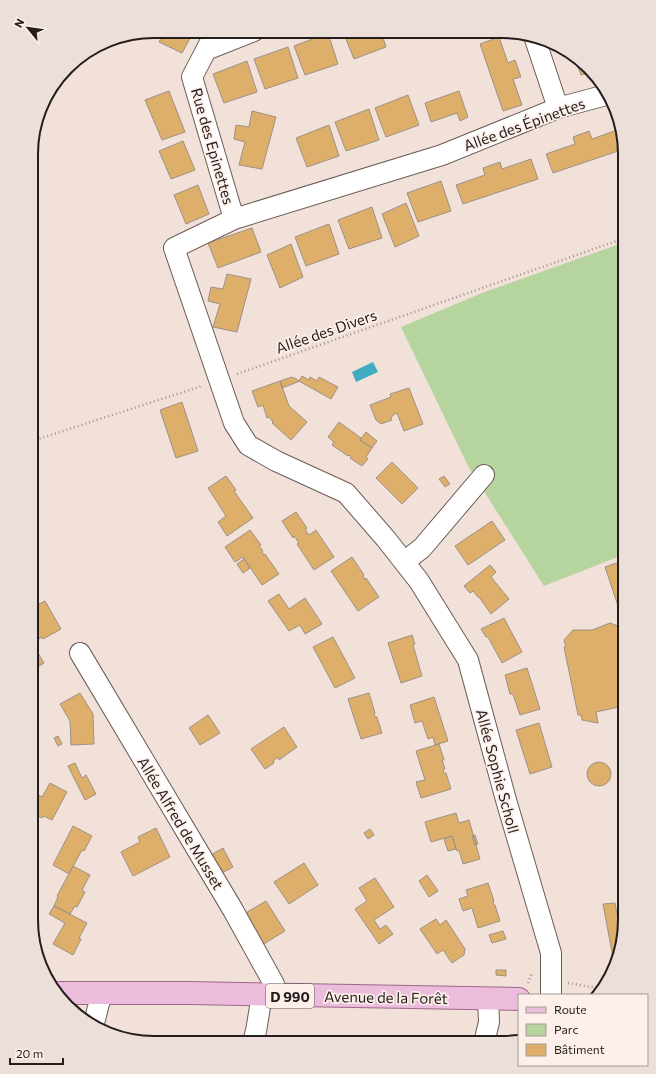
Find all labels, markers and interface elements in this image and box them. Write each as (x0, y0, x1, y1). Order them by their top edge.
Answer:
north arrow (8, 8, 48, 48)
text: N (11, 16, 27, 30)
street label: Rue des Epinettes (188, 86, 238, 206)
street label: Allée des Épinettes (460, 93, 587, 154)
street label: Allée des Divers (273, 305, 379, 357)
street label: Allée Sophie Scholl (473, 707, 523, 835)
street label: Allée Alfred de Musset (134, 753, 228, 893)
road number: D 990 (266, 984, 314, 1008)
street label: Avenue de la Forêt (324, 987, 448, 1007)
legend (518, 994, 648, 1066)
text: Route (554, 1002, 587, 1016)
text: Parc (554, 1022, 578, 1036)
scale bar (10, 1040, 63, 1066)
text: Bâtiment (554, 1042, 605, 1056)
text: 20 m (16, 1046, 43, 1060)

